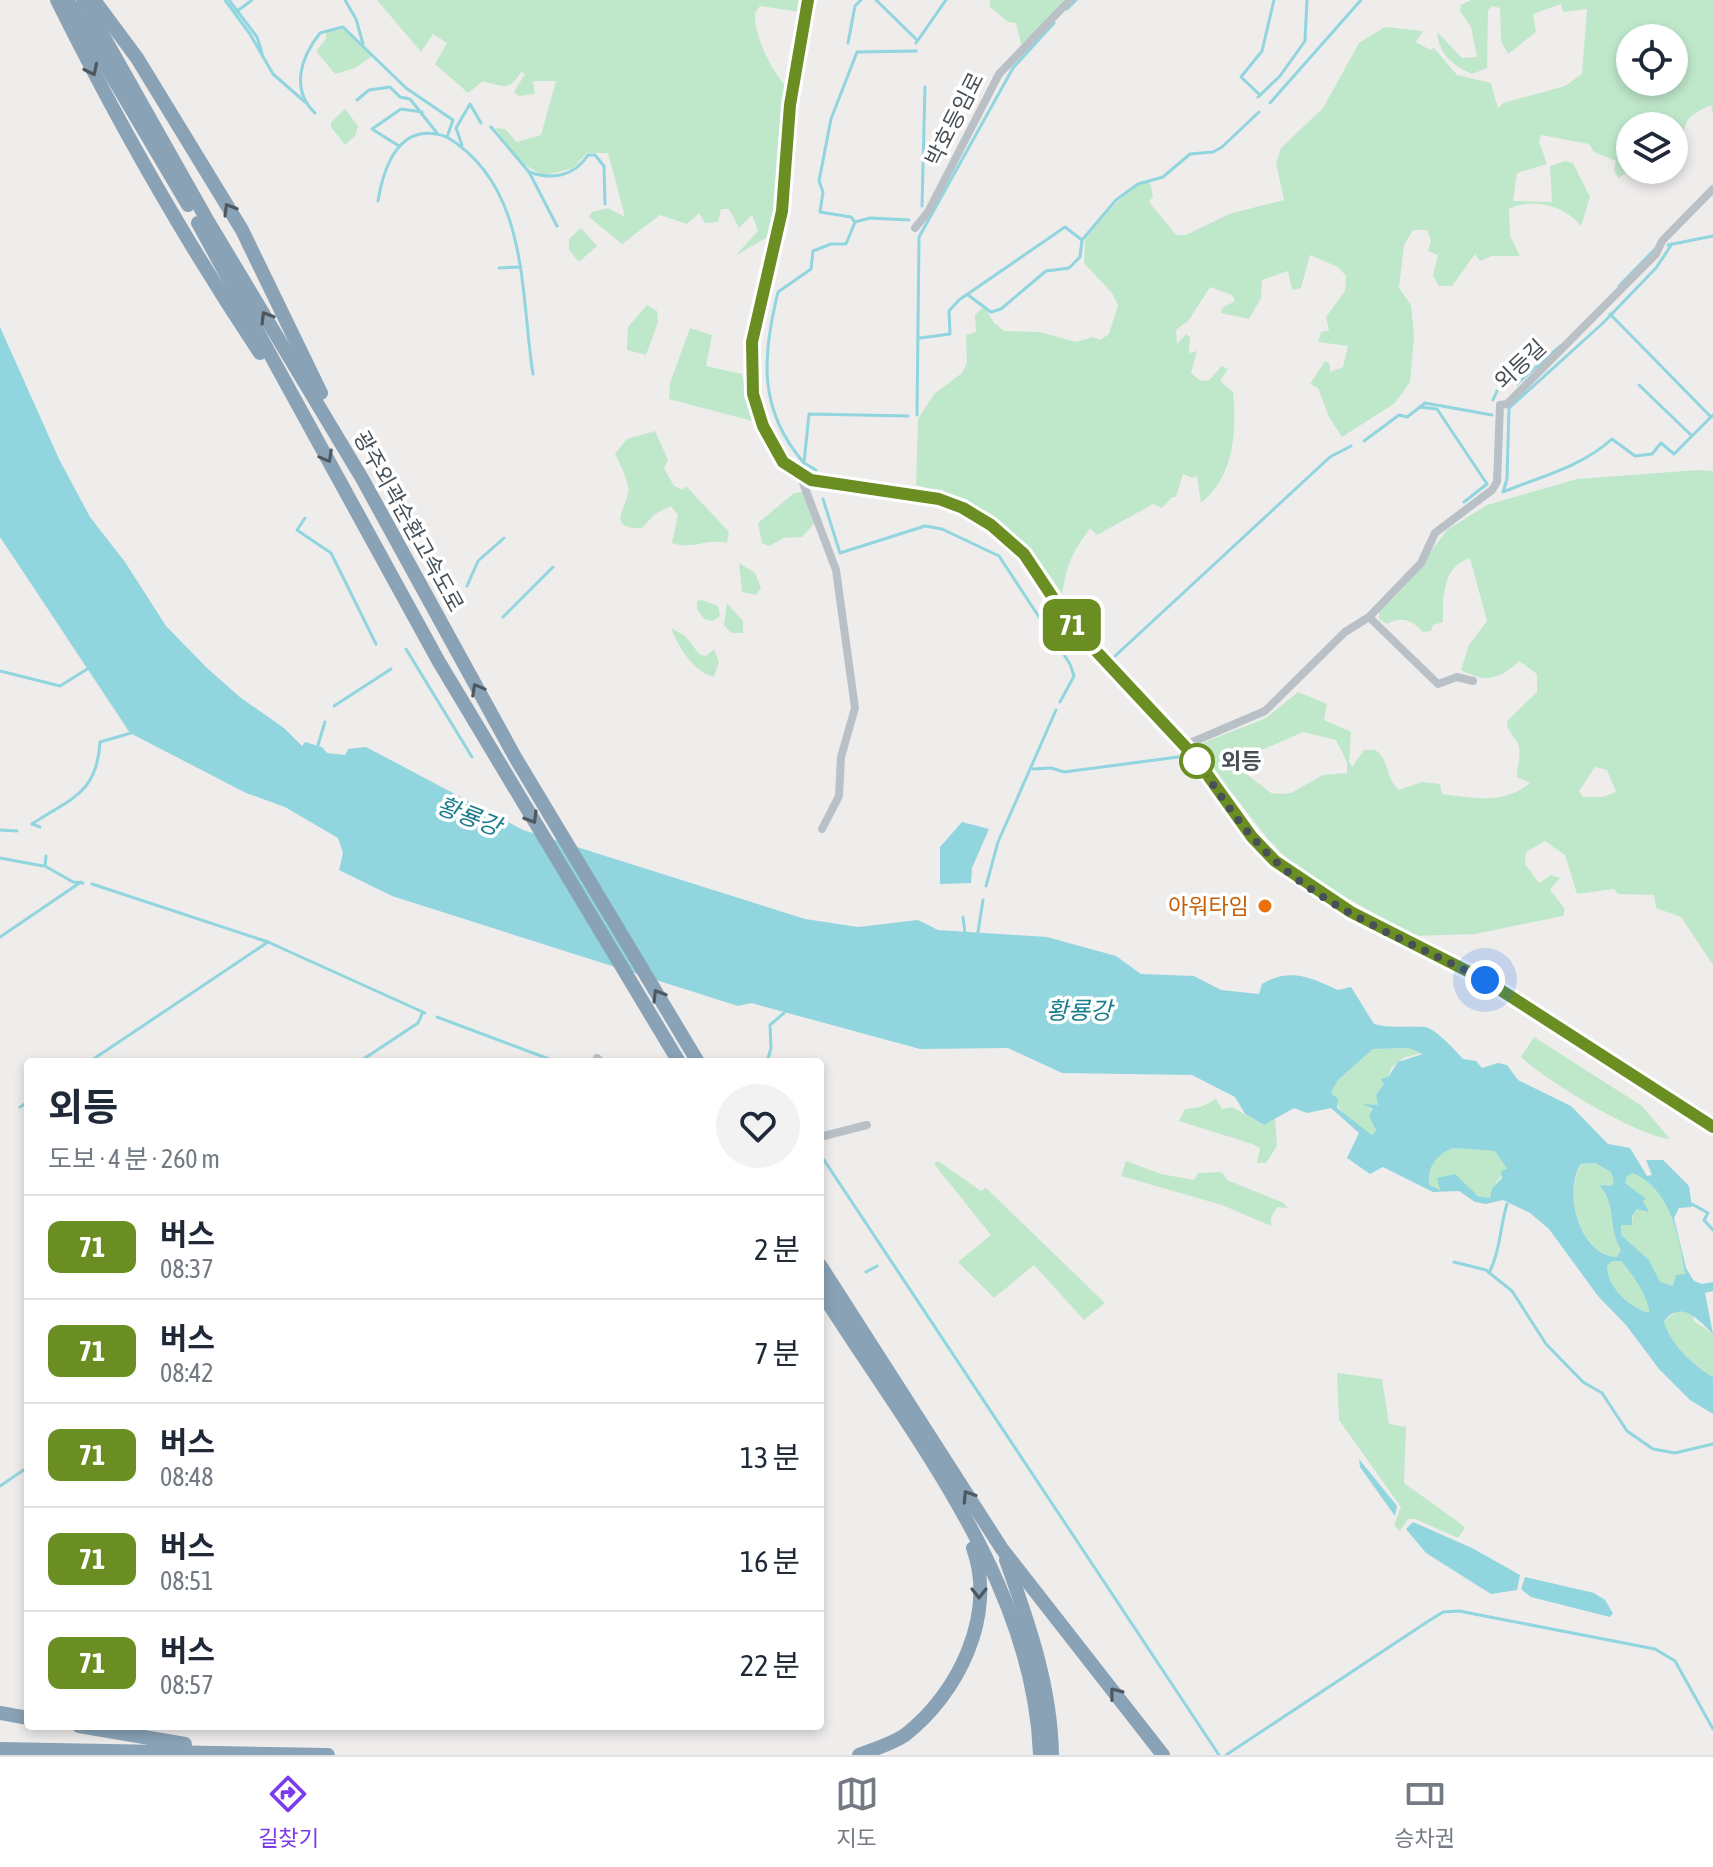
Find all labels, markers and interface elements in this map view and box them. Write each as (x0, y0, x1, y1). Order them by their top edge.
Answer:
map controls (1616, 24, 1688, 184)
button: locate (1616, 24, 1688, 96)
one-way arrow (82, 61, 97, 76)
street label: 박호등임로 (919, 68, 989, 170)
button: layers (1616, 112, 1688, 184)
one-way arrow (223, 203, 239, 218)
one-way arrow (260, 311, 275, 326)
street label: 외등길 (1489, 334, 1551, 394)
street label: 광주외곽순환고속도로 (349, 426, 469, 616)
one-way arrow (317, 449, 333, 463)
line badge: 71 (1036, 599, 1108, 651)
text: 71 (1059, 609, 1085, 641)
one-way arrow (472, 682, 487, 697)
marker: 외등 (1180, 744, 1214, 778)
place label: 외등 (1221, 748, 1261, 774)
water label: 황룡강 (433, 792, 507, 842)
one-way arrow (522, 809, 538, 824)
place label: 아워타임 (1168, 893, 1249, 919)
marker: 아워타임 (1256, 897, 1274, 915)
your location (1465, 960, 1505, 1000)
one-way arrow (652, 989, 668, 1004)
water label: 황룡강 (1046, 997, 1115, 1024)
button: heart (716, 1084, 800, 1168)
text: 외등 (48, 1086, 118, 1129)
text: 도보 · 4 분 · 260 m (48, 1144, 220, 1174)
text: 버스 (160, 1217, 215, 1251)
text: 71 (79, 1231, 105, 1263)
text: 2 분 (754, 1232, 800, 1266)
text: 08:37 (160, 1254, 214, 1284)
text: 버스 (160, 1321, 215, 1355)
text: 71 (79, 1335, 105, 1367)
text: 7 분 (754, 1336, 800, 1370)
text: 08:42 (160, 1358, 214, 1388)
text: 버스 (160, 1425, 215, 1459)
text: 71 (79, 1439, 105, 1471)
text: 13 분 (740, 1440, 800, 1474)
text: 08:48 (160, 1462, 214, 1492)
one-way arrow (963, 1490, 978, 1505)
text: 버스 (160, 1529, 215, 1563)
text: 71 (79, 1543, 105, 1575)
text: 16 분 (740, 1544, 800, 1578)
text: 08:51 (160, 1566, 214, 1596)
one-way arrow (970, 1587, 988, 1600)
text: 버스 (160, 1633, 215, 1667)
text: 71 (79, 1647, 105, 1679)
text: 22 분 (740, 1648, 800, 1682)
text: 08:57 (160, 1670, 214, 1700)
one-way arrow (1111, 1688, 1125, 1702)
tab: 길찾기 (258, 1772, 319, 1852)
tab: 지도 (835, 1772, 879, 1852)
tab: 승차권 (1394, 1772, 1455, 1852)

